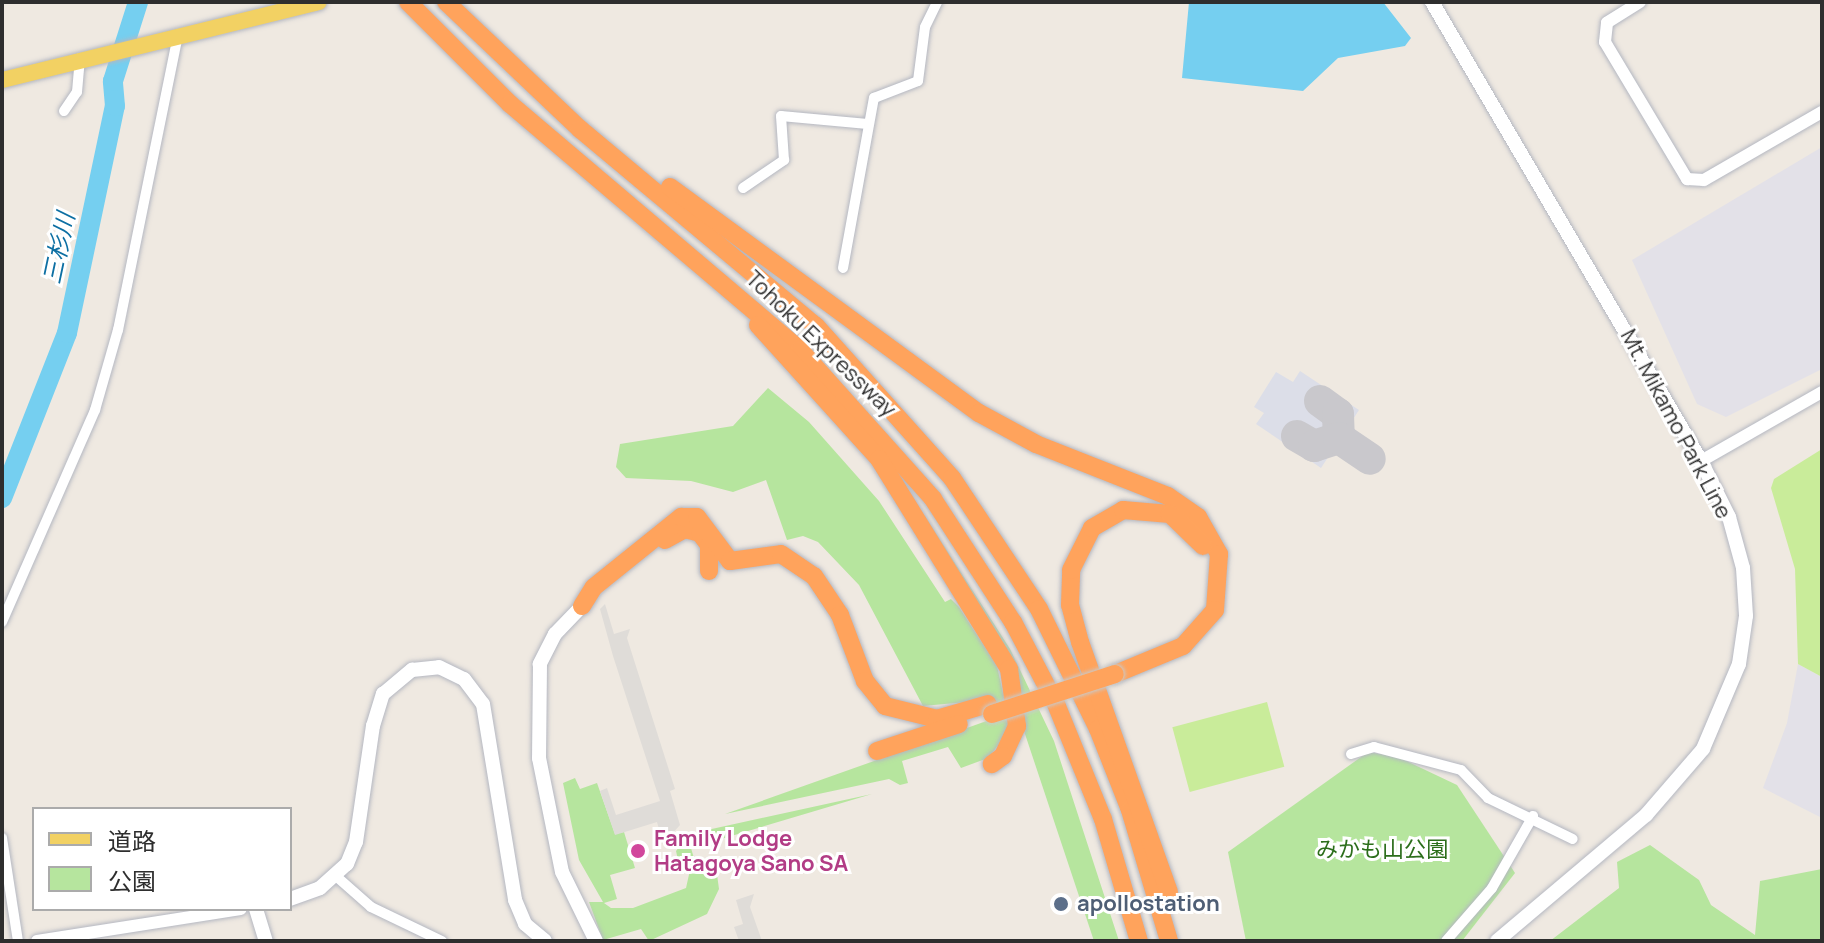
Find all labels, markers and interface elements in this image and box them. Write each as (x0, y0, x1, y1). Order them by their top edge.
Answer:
water label: 三杉川 (36, 210, 80, 286)
street label: Tohoku Expressway (740, 266, 902, 422)
street label: Mt. Mikamo Park Line (1615, 325, 1737, 523)
legend (32, 807, 292, 911)
text: 道路 (108, 824, 156, 857)
place label: Family Lodge Hatagoya Sano SA (654, 825, 848, 876)
park label: みかも山公園 (1316, 837, 1448, 863)
marker: Family Lodge Hatagoya Sano SA (629, 842, 647, 860)
text: 公園 (108, 864, 156, 897)
place label: apollostation (1077, 891, 1220, 917)
marker: apollostation (1052, 895, 1070, 913)

